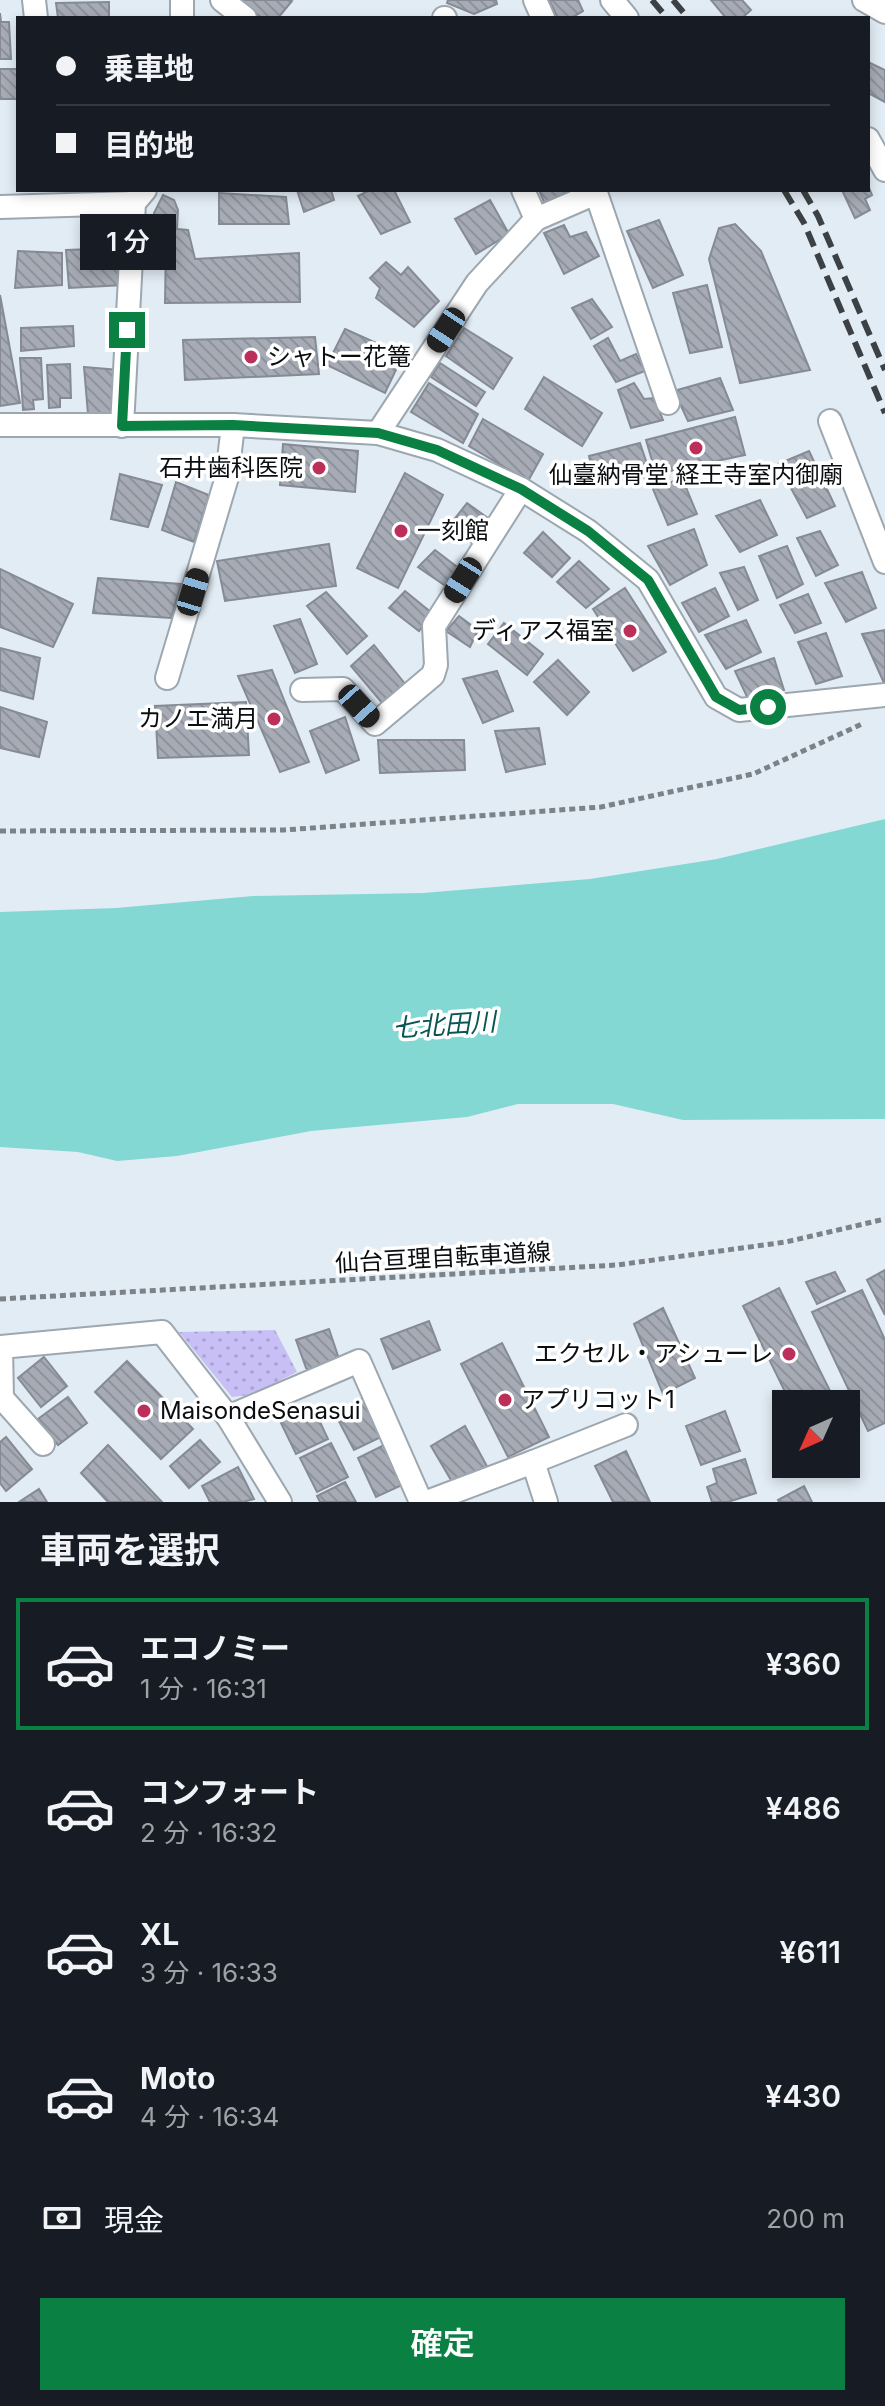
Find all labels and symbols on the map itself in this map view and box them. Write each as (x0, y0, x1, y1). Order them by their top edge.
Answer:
callout: 1 分 (79, 214, 175, 270)
car (423, 303, 469, 357)
route end (109, 312, 145, 348)
place label: シャトー花篭 (267, 342, 411, 371)
marker: シャトー花篭 (242, 348, 260, 366)
marker: 仙臺納骨堂 経王寺室内御廟 (687, 439, 705, 457)
place label: 石井歯科医院 (159, 453, 303, 482)
marker: 石井歯科医院 (310, 459, 328, 477)
place label: 仙臺納骨堂 経王寺室内御廟 (549, 460, 843, 489)
place label: 一刻館 (417, 516, 489, 545)
marker: 一刻館 (392, 522, 410, 540)
car (440, 553, 486, 607)
car (175, 566, 211, 618)
place label: ディアス福室 (472, 616, 614, 645)
marker: ディアス福室 (621, 622, 639, 640)
car (334, 680, 384, 732)
route start (750, 689, 786, 725)
place label: カノエ満月 (138, 704, 258, 733)
marker: カノエ満月 (265, 710, 283, 728)
water label: 七北田川 (391, 1005, 500, 1044)
street label: 仙台亘理自転車道線 (334, 1237, 552, 1278)
place label: エクセル・アシューレ (534, 1339, 773, 1368)
marker: エクセル・アシューレ (780, 1345, 798, 1363)
place label: アプリコット1 (521, 1385, 675, 1414)
north arrow (772, 1390, 860, 1478)
marker: アプリコット1 (496, 1391, 514, 1409)
place label: MaisondeSenasui (160, 1396, 361, 1425)
marker: MaisondeSenasui (135, 1402, 153, 1420)

